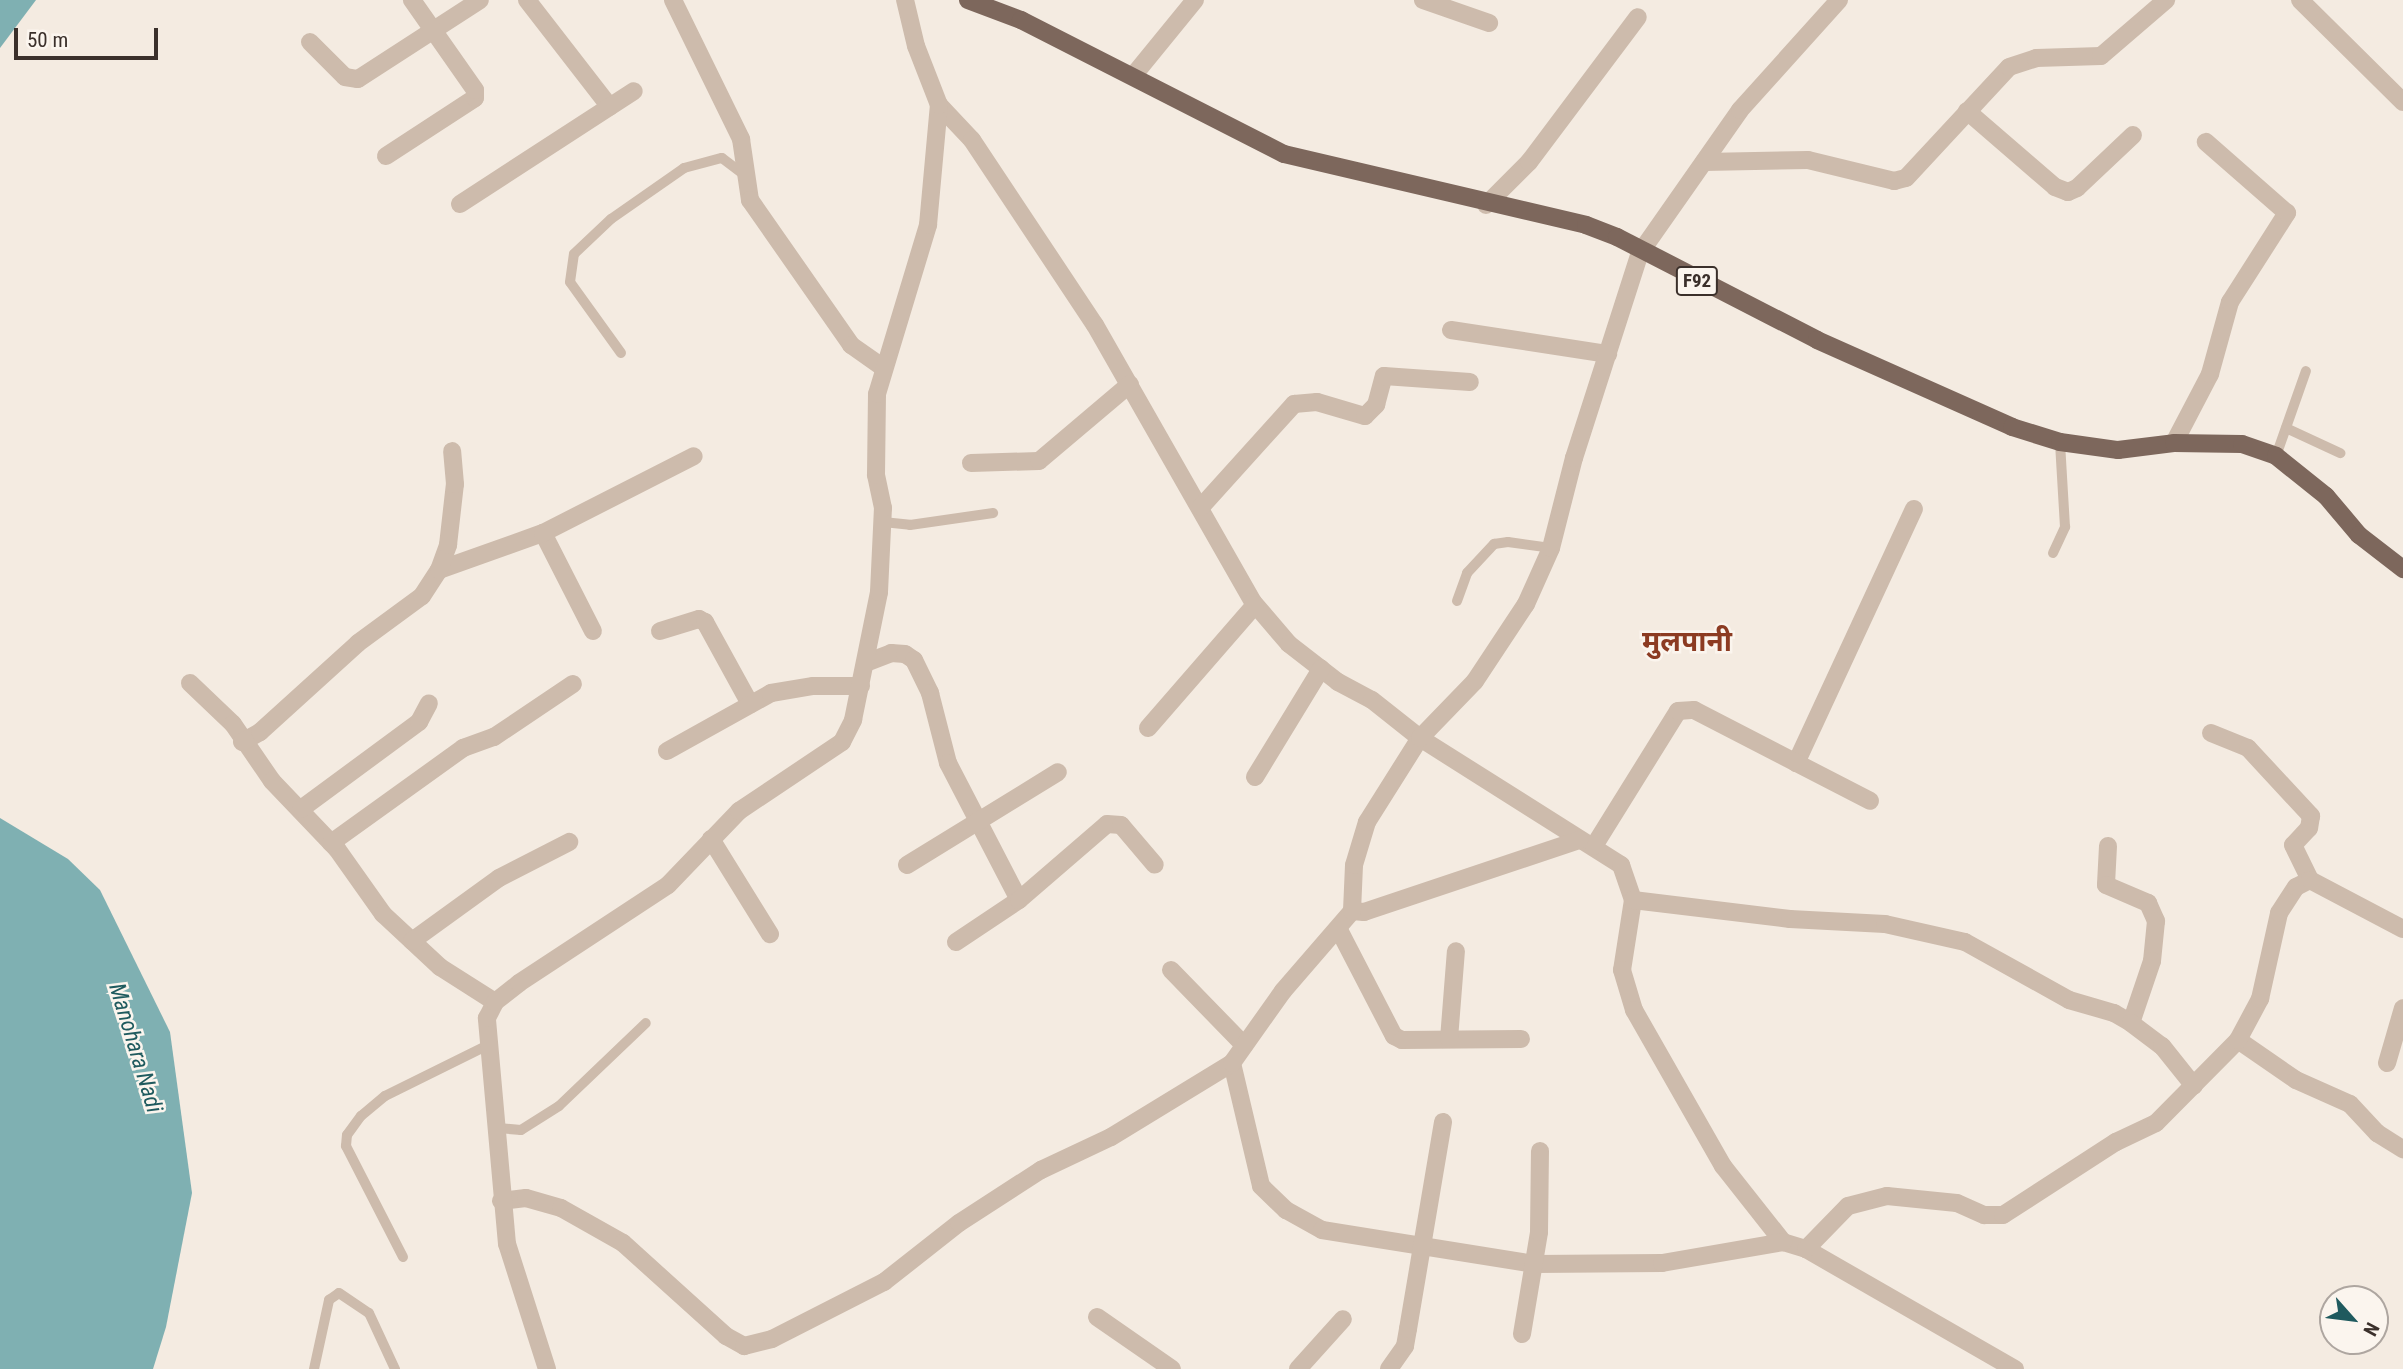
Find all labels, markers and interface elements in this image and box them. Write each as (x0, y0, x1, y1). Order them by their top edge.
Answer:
scale bar (18, 14, 161, 58)
text: 50 m (27, 28, 68, 52)
road number: F92 (1674, 266, 1720, 296)
district label: मुलपानी (1642, 625, 1732, 659)
water label: Manohara Nadi (102, 980, 168, 1116)
north arrow (2319, 1285, 2389, 1355)
text: N (2358, 1319, 2384, 1340)

